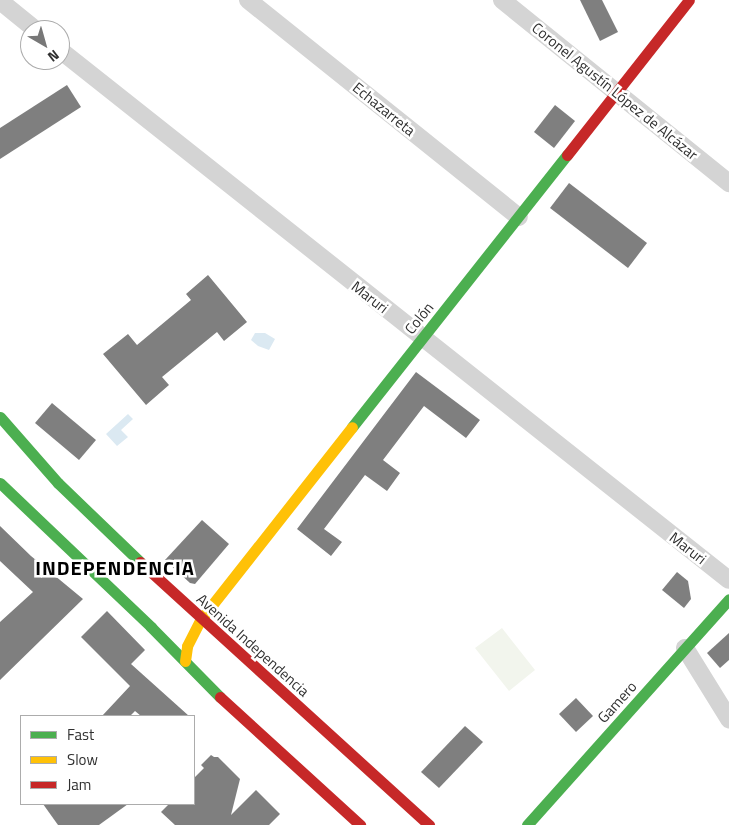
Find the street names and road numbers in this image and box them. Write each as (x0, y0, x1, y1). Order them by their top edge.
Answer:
street label: Coronel Agustín López de Alcázar (528, 19, 702, 163)
street label: Echazarreta (349, 78, 419, 140)
street label: Maruri (348, 277, 392, 317)
street label: Colón (401, 299, 437, 337)
street label: Maruri (666, 528, 710, 568)
street label: Avenida Independencia (193, 590, 313, 700)
street label: Gamero (594, 677, 640, 727)

